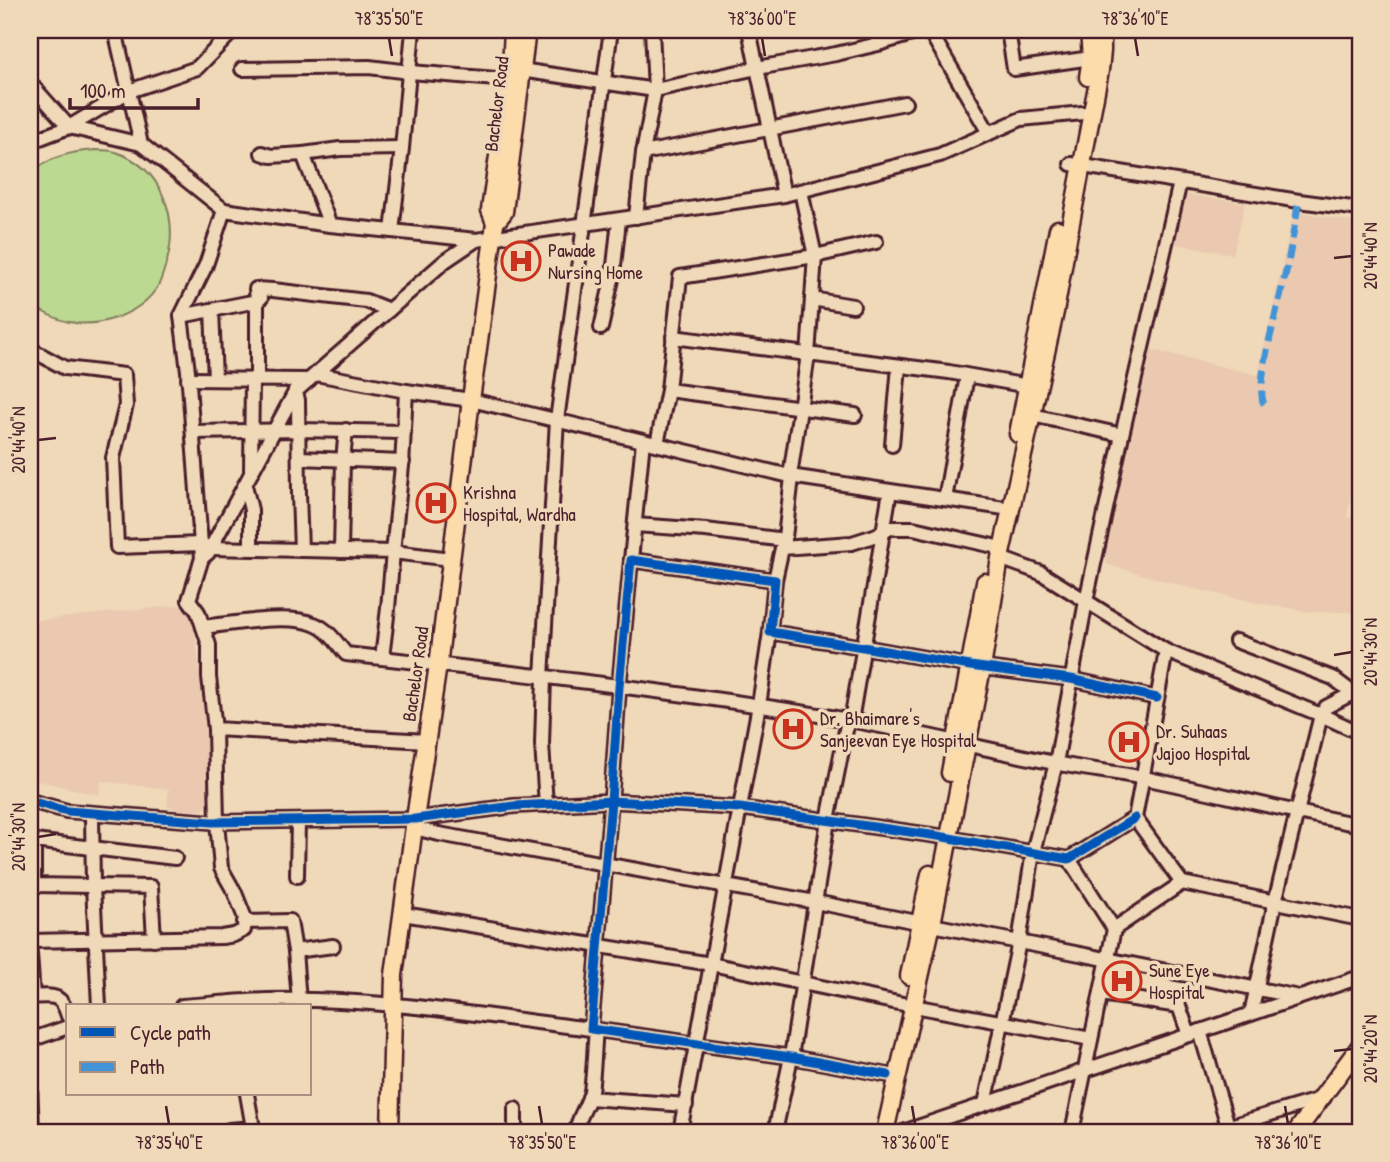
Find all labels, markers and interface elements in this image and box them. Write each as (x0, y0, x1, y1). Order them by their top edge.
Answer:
text: 78°35'50"E (355, 6, 423, 31)
text: 78°36'00"E (728, 6, 796, 31)
text: 78°36'10"E (1101, 6, 1169, 31)
street label: Bachelor Road (477, 54, 515, 153)
scale bar (70, 66, 198, 110)
text: 100 m (80, 76, 126, 105)
text: 20°44'40"N (1358, 223, 1383, 289)
place label: Pawade Nursing Home (548, 237, 643, 285)
hospital icon: Pawade Nursing Home (500, 240, 542, 282)
text: 20°44'40"N (6, 407, 31, 473)
place label: Krishna Hospital, Wardha (463, 479, 576, 527)
hospital icon: Krishna Hospital, Wardha (415, 482, 457, 524)
text: 20°44'30"N (1358, 618, 1383, 686)
street label: Bachelor Road (395, 624, 435, 723)
place label: Dr. Bhaimare's Sanjeevan Eye Hospital (820, 705, 977, 753)
hospital icon: Dr. Bhaimare's Sanjeevan Eye Hospital (772, 708, 814, 750)
place label: Dr. Suhaas Jajoo Hospital (1156, 718, 1251, 766)
hospital icon: Dr. Suhaas Jajoo Hospital (1108, 721, 1150, 763)
text: 20°44'30"N (6, 803, 31, 871)
place label: Sune Eye Hospital (1149, 957, 1210, 1005)
hospital icon: Sune Eye Hospital (1101, 960, 1143, 1002)
legend (66, 1004, 312, 1096)
text: 20°44'20"N (1358, 1015, 1383, 1083)
text: Cycle path (130, 1018, 211, 1047)
text: Path (130, 1052, 165, 1081)
text: 78°35'40"E (135, 1130, 203, 1155)
text: 78°35'50"E (508, 1130, 576, 1155)
text: 78°36'00"E (881, 1130, 949, 1155)
text: 78°36'10"E (1254, 1130, 1322, 1155)

